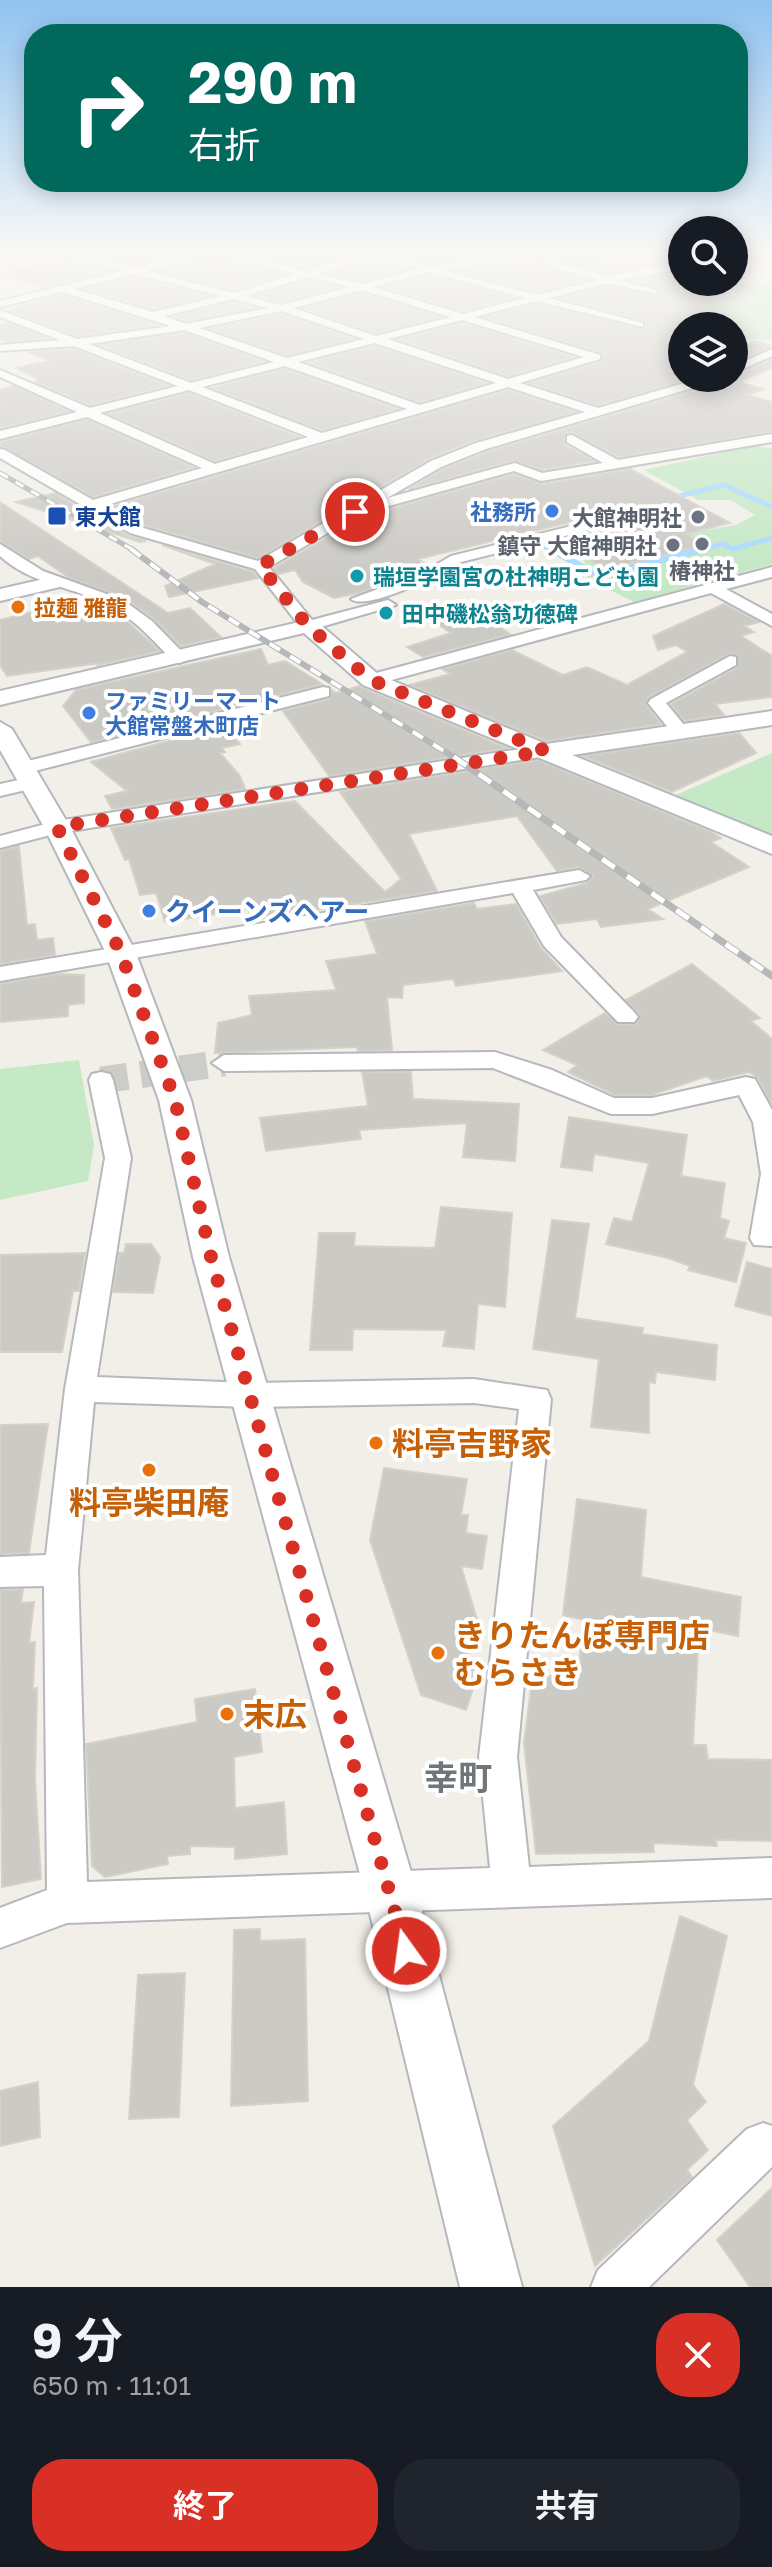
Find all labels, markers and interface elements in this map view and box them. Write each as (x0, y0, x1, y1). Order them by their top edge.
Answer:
text: 290 m (188, 48, 357, 115)
icon: right (56, 56, 160, 160)
text: 右折 (188, 123, 260, 166)
map controls (668, 216, 748, 392)
button: search (668, 216, 748, 296)
button: layers (668, 312, 748, 392)
pin (321, 478, 389, 546)
icon: arrive (333, 490, 377, 534)
place label: 社務所 (470, 498, 536, 525)
marker: 社務所 (543, 502, 561, 520)
place label: 東大館 (75, 503, 141, 530)
place label: 大館神明社 (572, 504, 682, 531)
marker: 東大館 (46, 505, 68, 527)
marker: 大館神明社 (689, 508, 707, 526)
place label: 鎮守 大館神明社 (497, 532, 657, 559)
marker: 椿神社 (693, 535, 711, 553)
marker: 鎮守 大館神明社 (664, 536, 682, 554)
place label: 椿神社 (669, 557, 735, 584)
place label: 瑞垣学園宮の杜神明こども園 (373, 563, 659, 590)
marker: 瑞垣学園宮の杜神明こども園 (348, 567, 366, 585)
place label: 拉麺 雅龍 (34, 594, 128, 621)
marker: 拉麺 雅龍 (9, 598, 27, 616)
place label: 田中磯松翁功徳碑 (402, 600, 578, 627)
marker: 田中磯松翁功徳碑 (377, 604, 395, 622)
place label: ファミリーマート 大館常盤木町店 (105, 687, 281, 739)
marker: ファミリーマート 大館常盤木町店 (80, 704, 98, 722)
place label: クイーンズヘアー (165, 896, 370, 927)
marker: クイーンズヘアー (140, 902, 158, 920)
place label: 料亭吉野家 (392, 1424, 552, 1462)
marker: 料亭吉野家 (367, 1434, 385, 1452)
marker: 料亭柴田庵 (140, 1461, 158, 1479)
place label: 料亭柴田庵 (69, 1483, 229, 1521)
place label: きりたんぽ専門店 むらさき (454, 1616, 710, 1691)
marker: きりたんぽ専門店 むらさき (429, 1644, 447, 1662)
place label: 末広 (243, 1695, 307, 1733)
marker: 末広 (218, 1705, 236, 1723)
district label: 幸町 (424, 1757, 492, 1797)
position arrow (364, 1909, 448, 1993)
text: 9 分 (32, 2311, 122, 2369)
button: close (656, 2313, 740, 2397)
text: 650 m · 11:01 (32, 2370, 191, 2401)
button: 終了 (32, 2459, 378, 2551)
button: 共有 (394, 2459, 740, 2551)

